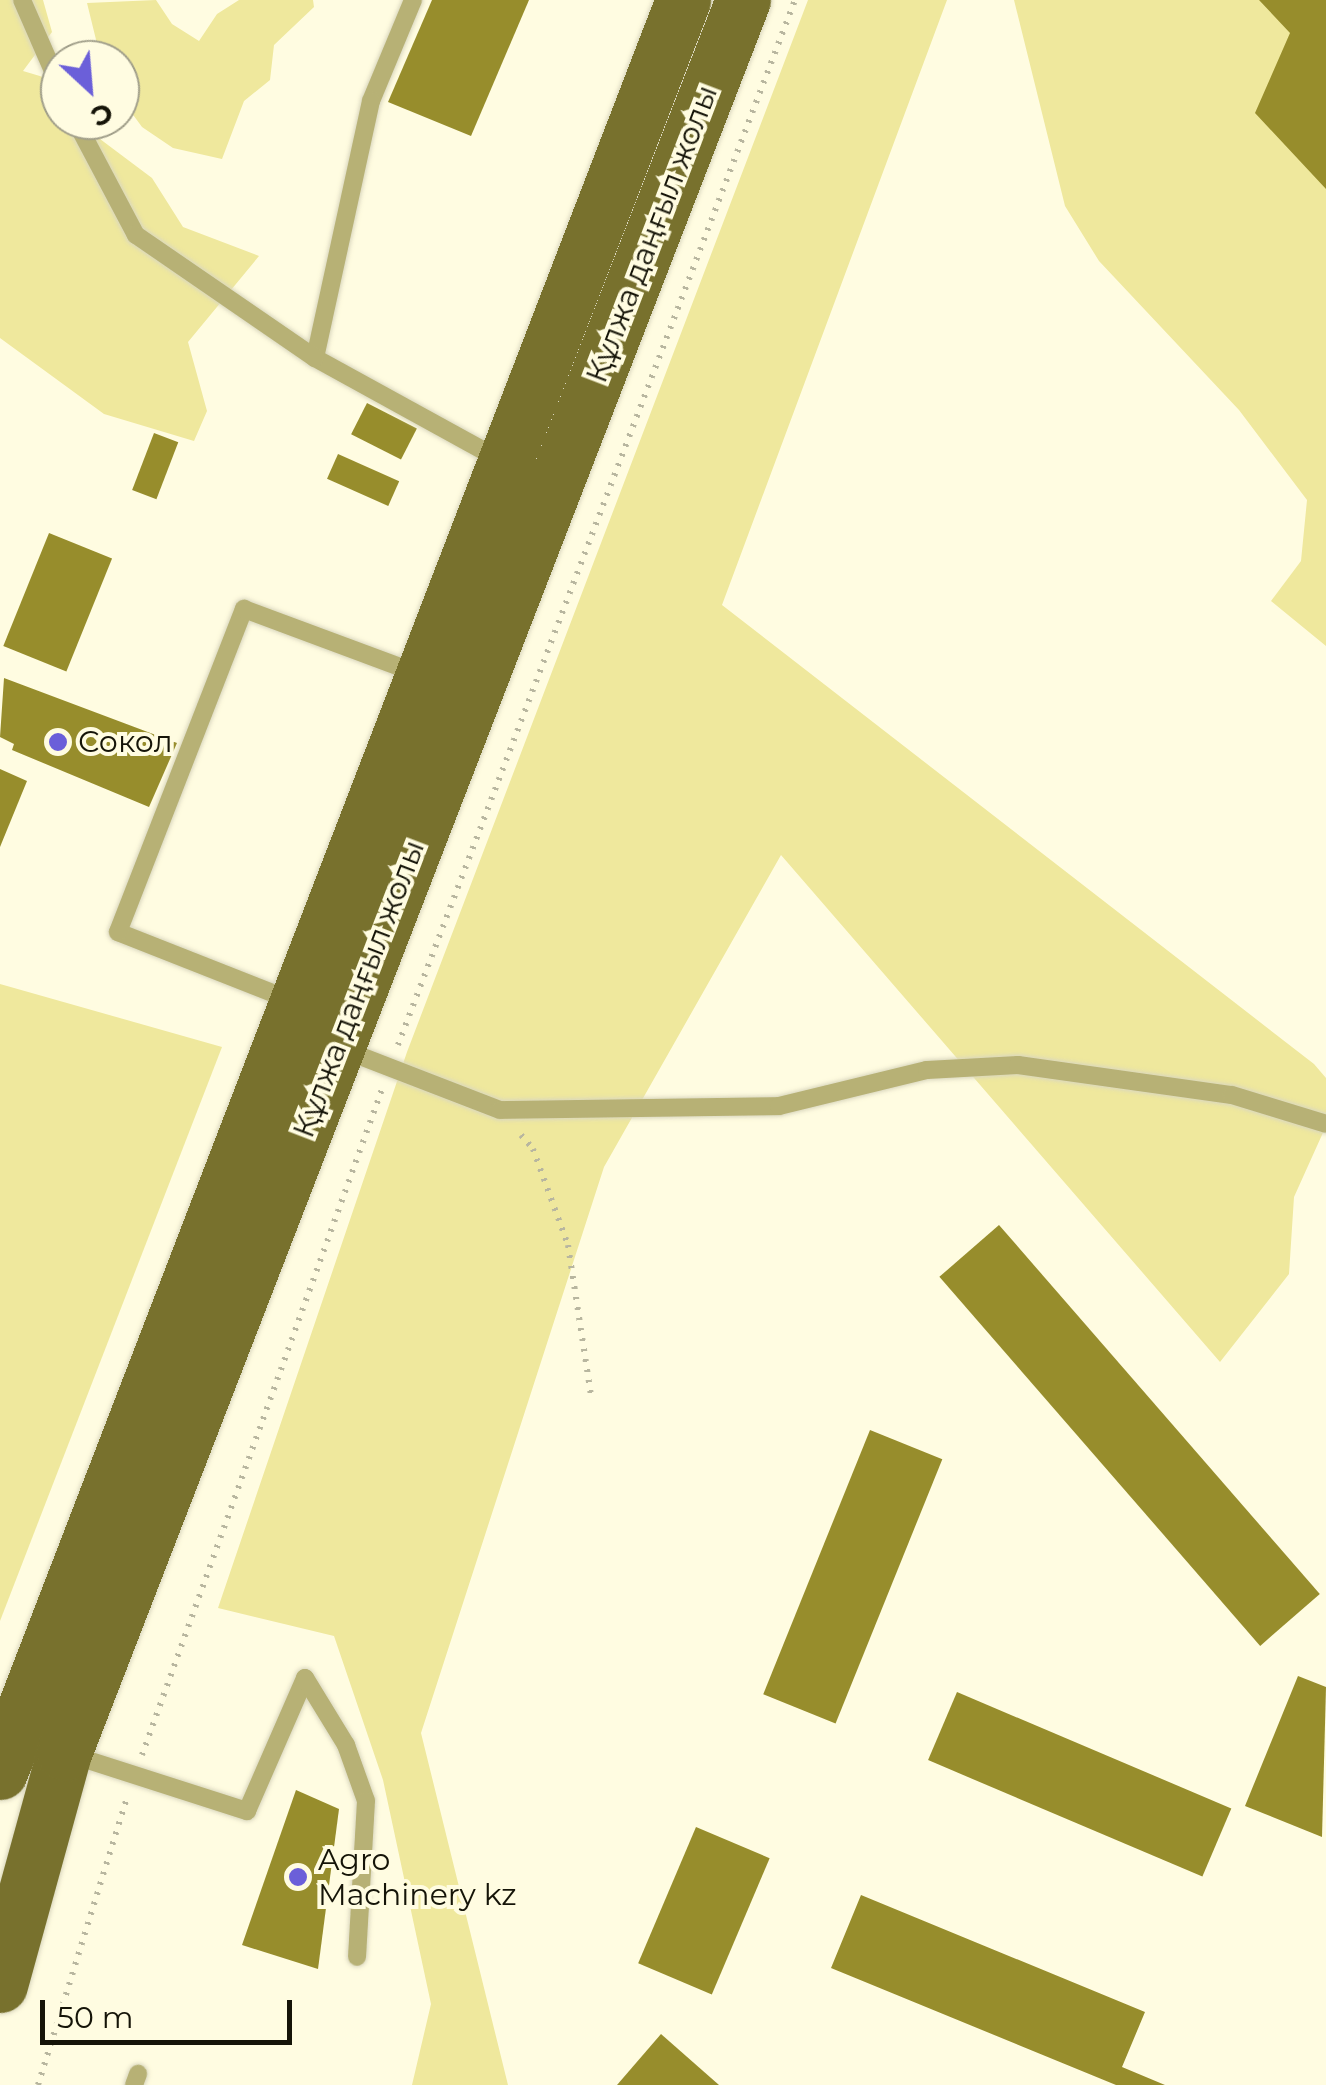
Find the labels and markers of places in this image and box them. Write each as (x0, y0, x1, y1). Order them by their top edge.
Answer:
place label: Сокол (78, 724, 173, 760)
marker: Сокол (47, 731, 69, 753)
place label: Agro Machinery kz (318, 1842, 517, 1912)
marker: Agro Machinery kz (287, 1866, 309, 1888)

